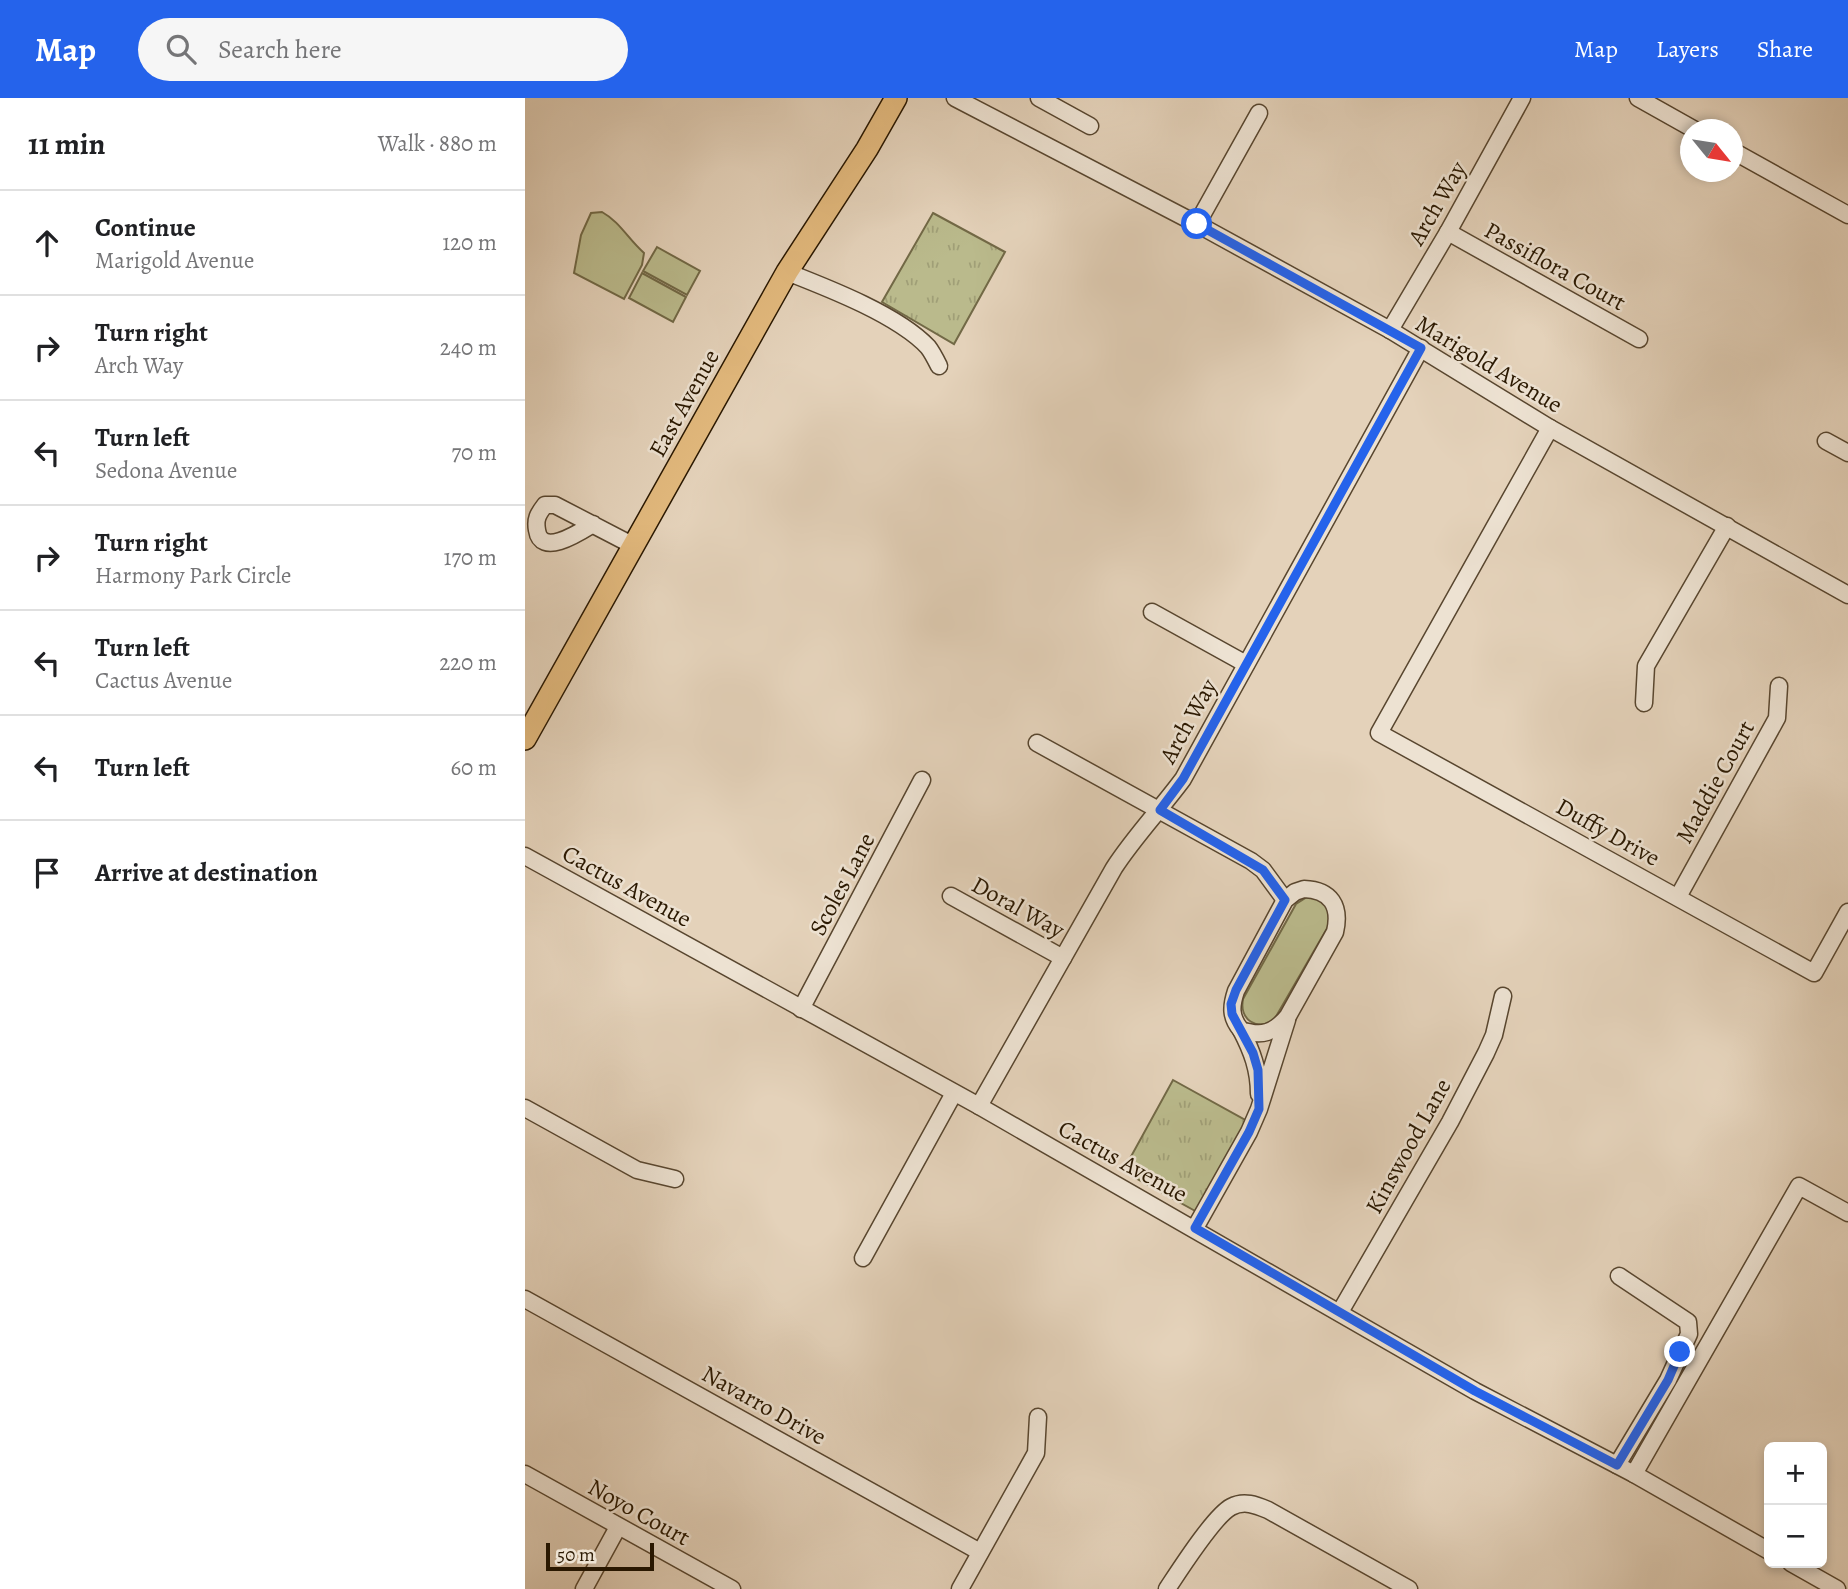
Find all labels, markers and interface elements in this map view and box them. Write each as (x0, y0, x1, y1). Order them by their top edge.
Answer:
search box (138, 18, 628, 81)
text: Map (35, 27, 96, 72)
icon: search (162, 30, 200, 68)
text: Search here (218, 32, 342, 67)
text: Map (1574, 33, 1618, 65)
text: Layers (1656, 33, 1719, 65)
text: Share (1757, 33, 1813, 65)
north arrow (1680, 119, 1743, 182)
text: 11 min (28, 124, 105, 164)
text: Walk · 880 m (378, 128, 497, 159)
street label: Arch Way (1400, 155, 1474, 252)
route start (1181, 208, 1212, 239)
text: Continue (95, 210, 196, 245)
street label: Passiflora Court (1478, 214, 1632, 318)
icon: ahead (28, 224, 66, 262)
text: 120 m (442, 227, 497, 258)
text: Marigold Avenue (95, 245, 254, 276)
street label: Marigold Avenue (1410, 307, 1568, 421)
text: Turn right (95, 315, 208, 350)
icon: right (28, 329, 66, 367)
text: 240 m (440, 332, 497, 363)
street label: East Avenue (641, 343, 727, 463)
text: Arch Way (95, 350, 183, 381)
text: Turn left (95, 420, 190, 455)
icon: left (28, 434, 66, 472)
text: 70 m (451, 437, 497, 468)
text: Sedona Avenue (95, 455, 237, 486)
text: Turn right (95, 525, 208, 560)
icon: right (28, 539, 66, 577)
text: 170 m (444, 542, 497, 573)
text: Harmony Park Circle (95, 560, 291, 591)
text: Turn left (95, 630, 190, 665)
icon: left (28, 644, 66, 682)
text: 220 m (439, 647, 497, 678)
text: Cactus Avenue (95, 665, 232, 696)
street label: Arch Way (1151, 673, 1224, 770)
street label: Maddie Court (1668, 715, 1762, 849)
icon: left (28, 749, 66, 787)
text: Turn left (95, 750, 190, 785)
text: 60 m (450, 752, 497, 783)
street label: Duffy Drive (1550, 790, 1666, 874)
street label: Scoles Lane (802, 827, 882, 941)
street label: Cactus Avenue (557, 837, 697, 935)
icon: arrive (28, 854, 66, 892)
text: Arrive at destination (95, 855, 318, 890)
street label: Doral Way (966, 868, 1070, 946)
street label: Kinswood Lane (1358, 1073, 1458, 1219)
street label: Cactus Avenue (1053, 1112, 1193, 1210)
route end (1664, 1336, 1695, 1367)
street label: Navarro Drive (696, 1358, 832, 1452)
map controls (1764, 1442, 1827, 1568)
button: + (1764, 1442, 1827, 1505)
street label: Noyo Court (582, 1471, 696, 1553)
button: − (1764, 1505, 1827, 1568)
scale bar (546, 1540, 655, 1572)
text: 50 m (557, 1542, 595, 1568)

